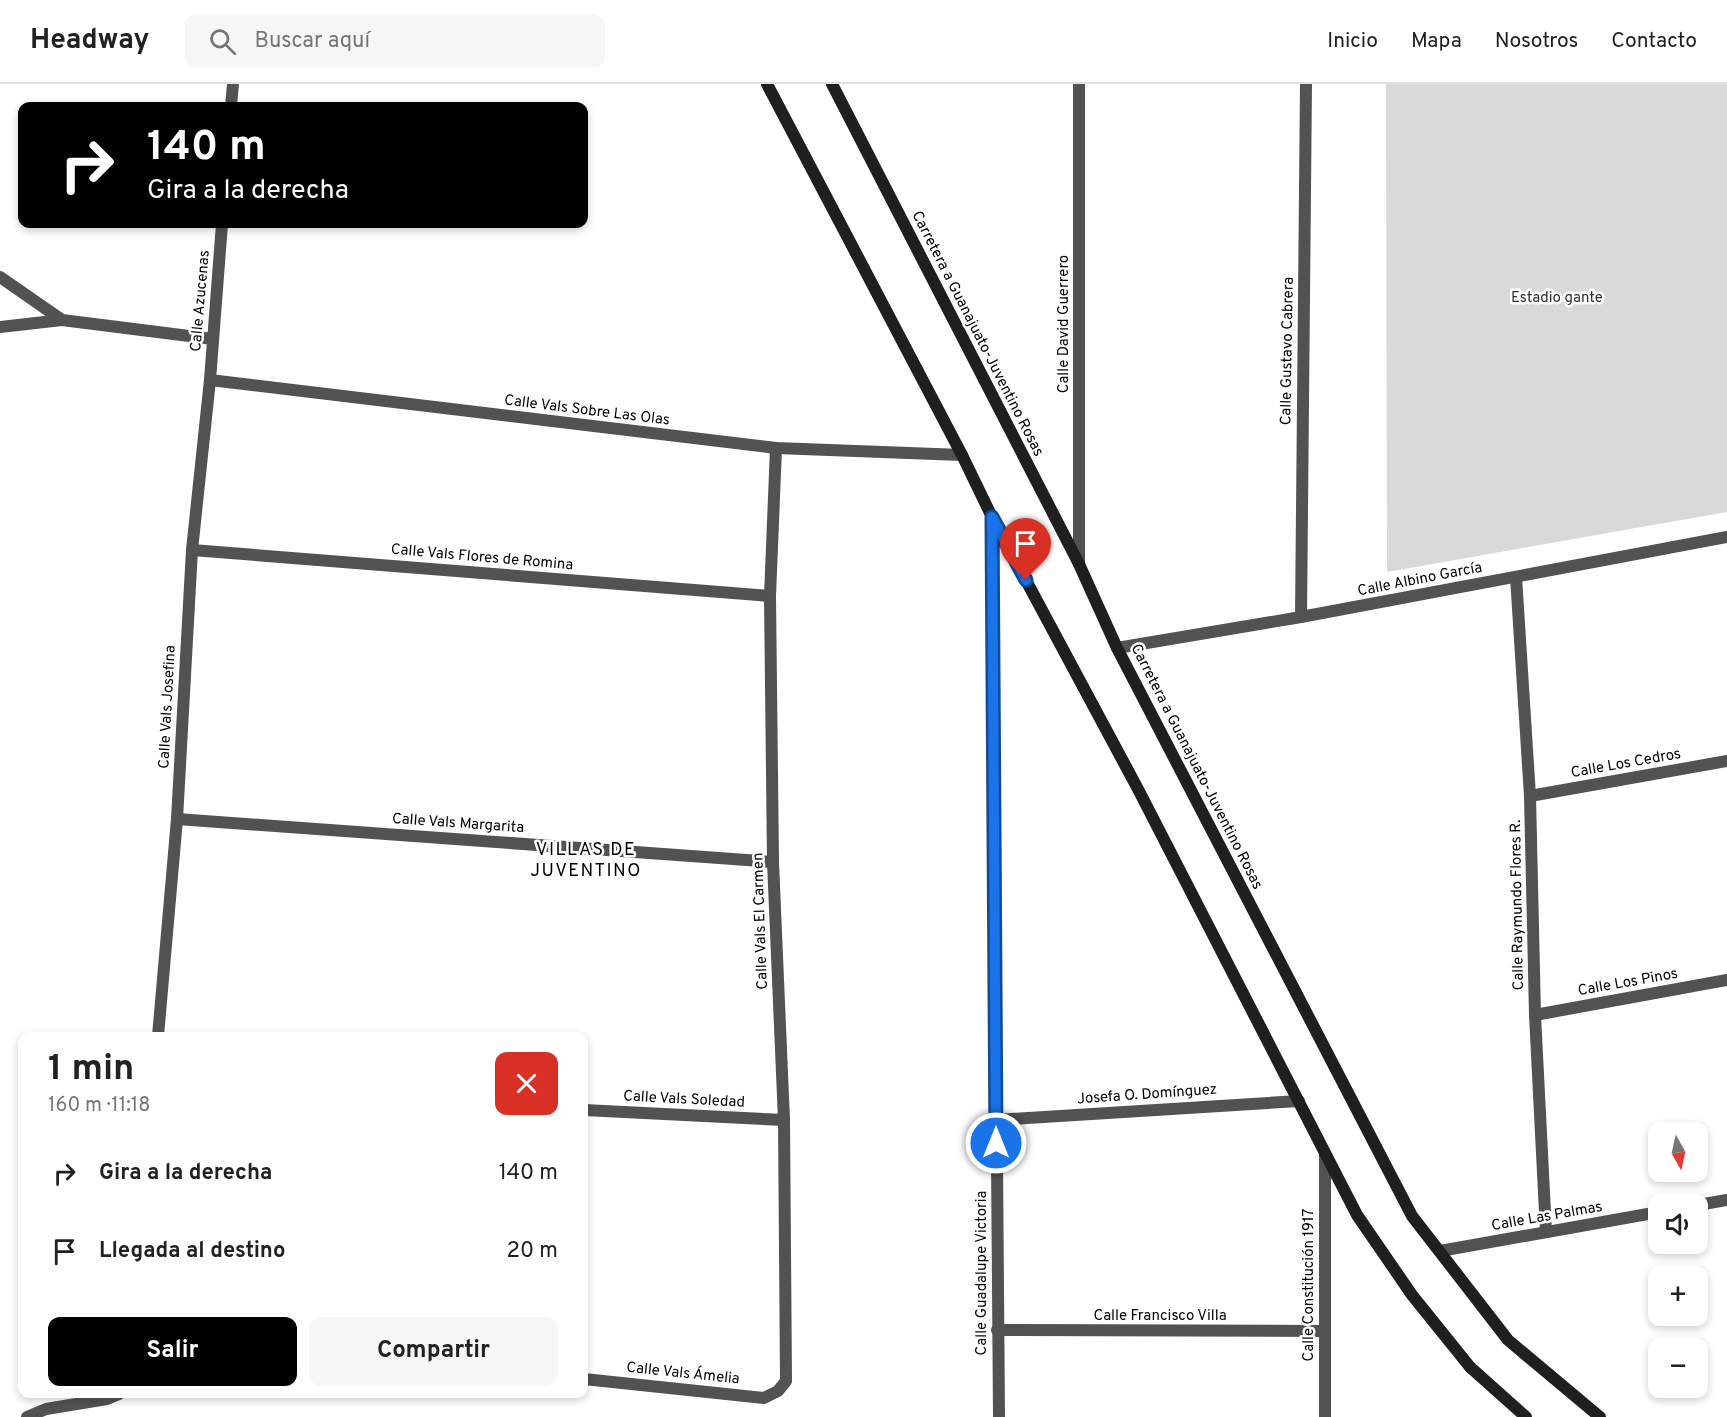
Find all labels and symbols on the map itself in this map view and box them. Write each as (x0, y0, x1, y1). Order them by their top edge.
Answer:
street label: Carretera a Guanajuato-Juventino Rosas (907, 208, 1047, 460)
street label: Calle Azucenas (187, 249, 215, 353)
street label: Calle David Guerrero (1055, 255, 1074, 393)
street label: Calle Gustavo Cabrera (1277, 277, 1299, 425)
park label: Estadio gante (1511, 289, 1603, 308)
street label: Calle Vals Sobre Las Olas (503, 391, 671, 431)
pin (1000, 518, 1051, 580)
street label: Calle Vals Flores de Romina (390, 541, 574, 575)
street label: Calle Albino García (1356, 559, 1484, 601)
street label: Carretera a Guanajuato-Juventino Rosas (1126, 641, 1266, 893)
street label: Calle Vals Josefina (155, 645, 181, 769)
street label: Calle Los Cedros (1569, 745, 1683, 783)
street label: Calle Vals Margarita (391, 810, 525, 838)
street label: Calle Raymundo Flores R. (1507, 819, 1529, 991)
district label: VILLAS DE JUVENTINO (530, 839, 642, 883)
street label: Calle Vals El Carmen (749, 852, 773, 990)
street label: Calle Los Pinos (1576, 965, 1680, 1001)
street label: Josefa O. Domínguez (1076, 1081, 1218, 1109)
street label: Calle Vals Soledad (623, 1087, 745, 1113)
position arrow (964, 1111, 1028, 1175)
north arrow (1648, 1122, 1708, 1182)
street label: Calle Guadalupe Victoria (973, 1191, 992, 1355)
street label: Calle Las Palmas (1490, 1198, 1604, 1236)
street label: Calle Constitución 1917 (1300, 1208, 1319, 1361)
street label: Calle Francisco Villa (1093, 1307, 1227, 1326)
street label: Calle Vals Ámelia (625, 1358, 741, 1389)

